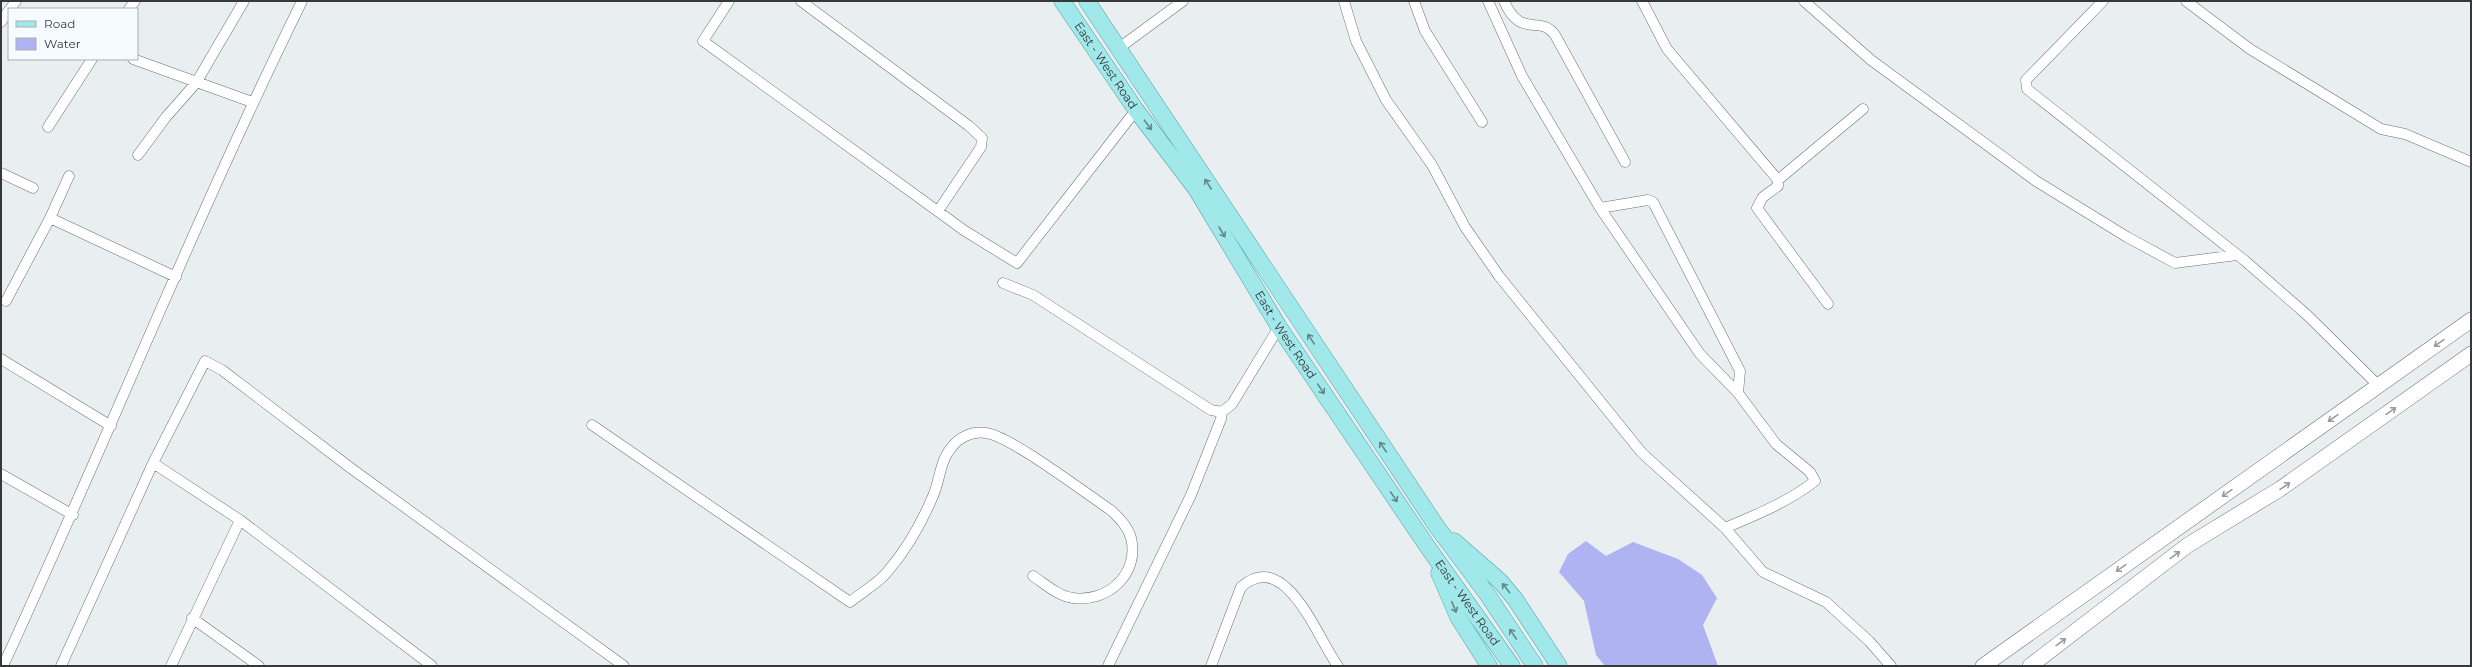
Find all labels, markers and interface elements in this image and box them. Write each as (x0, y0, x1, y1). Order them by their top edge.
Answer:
legend (8, 8, 138, 60)
text: Road (44, 16, 75, 31)
street label: East - West Road (1071, 19, 1141, 112)
text: Water (44, 36, 81, 51)
one-way arrow (1144, 120, 1152, 131)
one-way arrow (1204, 179, 1212, 190)
one-way arrow (1218, 226, 1226, 238)
street label: East - West Road (1252, 288, 1320, 381)
one-way arrow (1307, 333, 1315, 344)
one-way arrow (2434, 339, 2445, 347)
one-way arrow (1317, 383, 1325, 394)
one-way arrow (2385, 406, 2396, 415)
one-way arrow (2328, 414, 2339, 422)
one-way arrow (1379, 442, 1387, 453)
one-way arrow (2279, 482, 2290, 490)
one-way arrow (2222, 489, 2233, 497)
one-way arrow (1390, 491, 1398, 502)
one-way arrow (2170, 551, 2181, 559)
street label: East - West Road (1432, 557, 1503, 648)
one-way arrow (2115, 564, 2126, 572)
one-way arrow (1501, 582, 1510, 593)
one-way arrow (1450, 601, 1458, 613)
one-way arrow (1509, 628, 1518, 639)
one-way arrow (2055, 638, 2066, 647)

